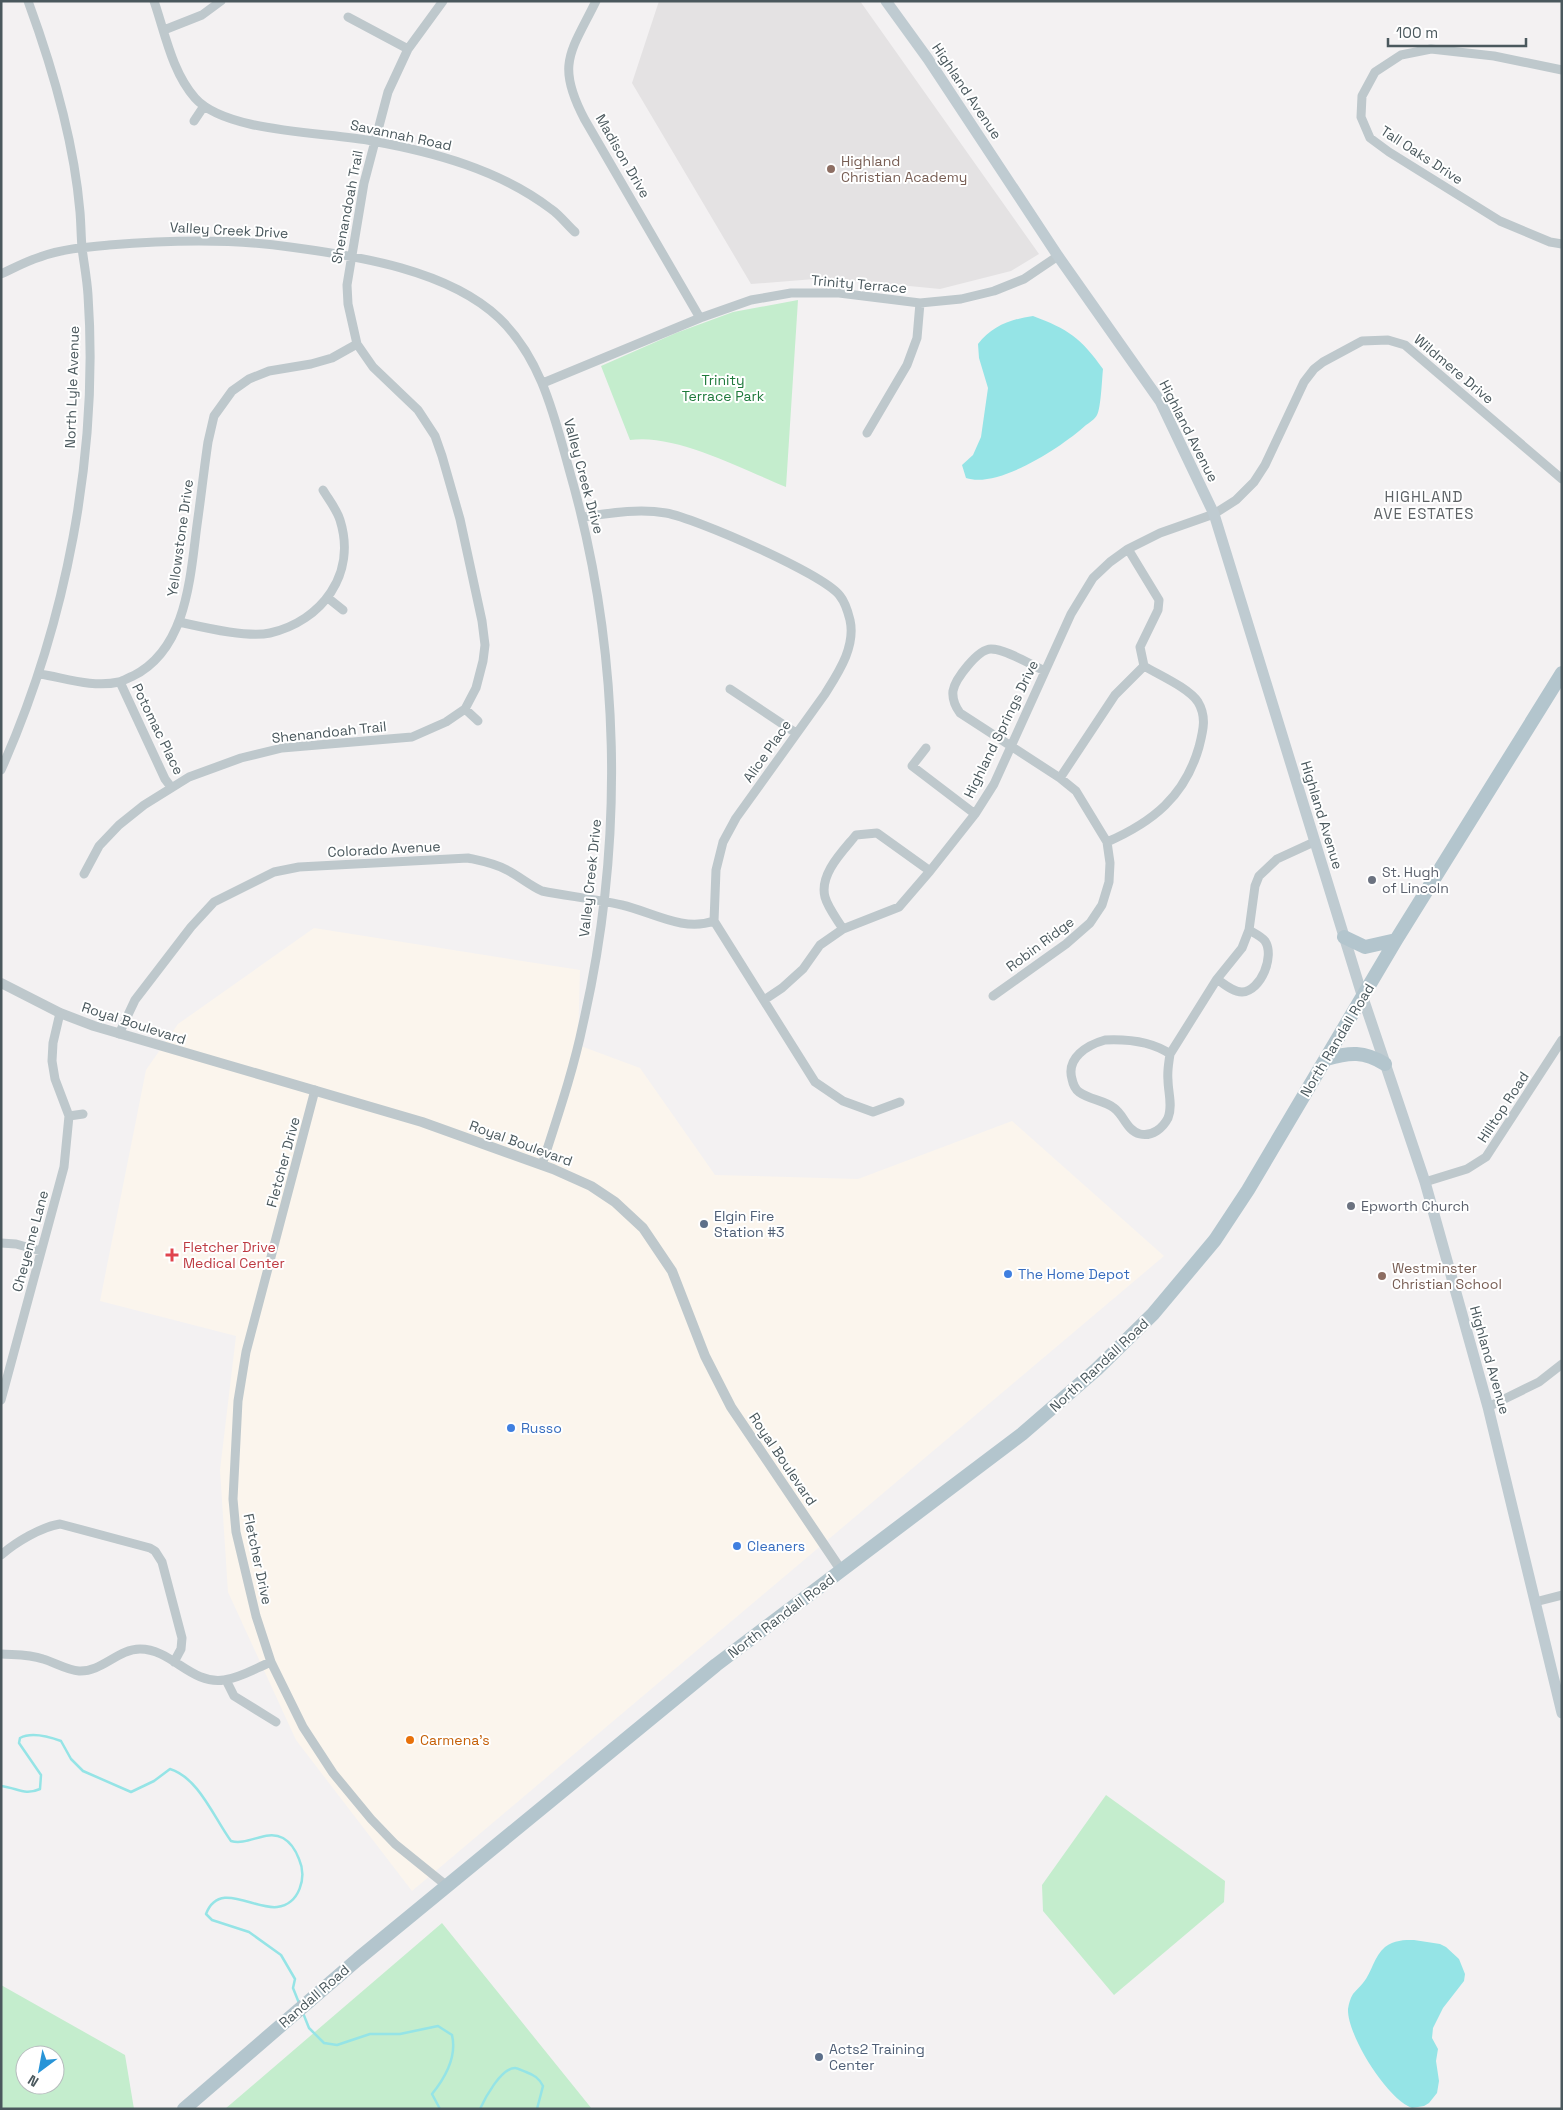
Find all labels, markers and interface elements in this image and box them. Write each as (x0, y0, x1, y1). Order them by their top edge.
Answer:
scale bar (1388, 15, 1526, 47)
text: 100 m (1396, 23, 1438, 42)
street label: Highland Avenue (928, 39, 1006, 143)
street label: Madison Drive (592, 111, 654, 201)
street label: Savannah Road (349, 115, 453, 155)
street label: Tall Oaks Drive (1377, 122, 1467, 188)
street label: Shenandoah Trail (327, 149, 367, 265)
place label: Highland Christian Academy (841, 152, 967, 186)
marker: Highland Christian Academy (825, 163, 837, 175)
street label: Valley Creek Drive (169, 218, 289, 242)
street label: Trinity Terrace (810, 271, 908, 297)
street label: North Lyle Avenue (61, 325, 83, 449)
street label: Wildmere Drive (1410, 330, 1498, 408)
park label: Trinity Terrace Park (682, 371, 765, 405)
street label: Highland Avenue (1156, 377, 1222, 485)
street label: Valley Creek Drive (560, 416, 608, 536)
street label: Yellowstone Drive (163, 478, 197, 598)
district label: HIGHLAND AVE ESTATES (1374, 487, 1474, 523)
street label: Highland Springs Drive (960, 657, 1042, 801)
street label: Potomac Place (128, 680, 188, 778)
street label: Alice Place (739, 716, 795, 786)
street label: Shenandoah Trail (271, 717, 387, 747)
street label: Highland Avenue (1297, 759, 1347, 871)
street label: Valley Creek Drive (575, 818, 605, 938)
street label: Colorado Avenue (327, 837, 441, 861)
place label: St. Hugh of Lincoln (1382, 863, 1449, 897)
marker: St. Hugh of Lincoln (1366, 874, 1378, 886)
street label: Robin Ridge (1002, 913, 1078, 975)
street label: North Randall Road (1296, 980, 1378, 1100)
street label: Royal Boulevard (80, 998, 188, 1048)
street label: Hilltop Road (1473, 1068, 1533, 1146)
street label: Fletcher Drive (262, 1115, 304, 1209)
street label: Royal Boulevard (467, 1116, 575, 1170)
street label: Cheyenne Lane (8, 1188, 52, 1294)
place label: Epworth Church (1361, 1197, 1469, 1215)
marker: Epworth Church (1345, 1200, 1357, 1212)
place label: Elgin Fire Station #3 (714, 1207, 785, 1241)
marker: Elgin Fire Station #3 (698, 1218, 710, 1230)
place label: Fletcher Drive Medical Center (183, 1238, 285, 1272)
marker: Fletcher Drive Medical Center (165, 1248, 179, 1262)
place label: Westminster Christian School (1392, 1259, 1502, 1293)
place label: The Home Depot (1018, 1265, 1130, 1283)
marker: The Home Depot (1002, 1268, 1014, 1280)
marker: Westminster Christian School (1376, 1270, 1388, 1282)
street label: Highland Avenue (1466, 1304, 1514, 1416)
street label: North Randall Road (1046, 1314, 1152, 1416)
street label: Royal Boulevard (745, 1409, 821, 1509)
place label: Russo (521, 1419, 562, 1437)
marker: Russo (505, 1422, 517, 1434)
street label: Fletcher Drive (240, 1512, 276, 1606)
place label: Cleaners (747, 1537, 805, 1555)
marker: Cleaners (731, 1540, 743, 1552)
street label: North Randall Road (724, 1570, 838, 1662)
place label: Carmena’s (420, 1731, 490, 1749)
marker: Carmena’s (404, 1734, 416, 1746)
street label: Randall Road (275, 1961, 353, 2031)
place label: Acts2 Training Center (829, 2040, 925, 2074)
north arrow (15, 2045, 65, 2095)
marker: Acts2 Training Center (813, 2051, 825, 2063)
text: N (24, 2071, 42, 2091)

